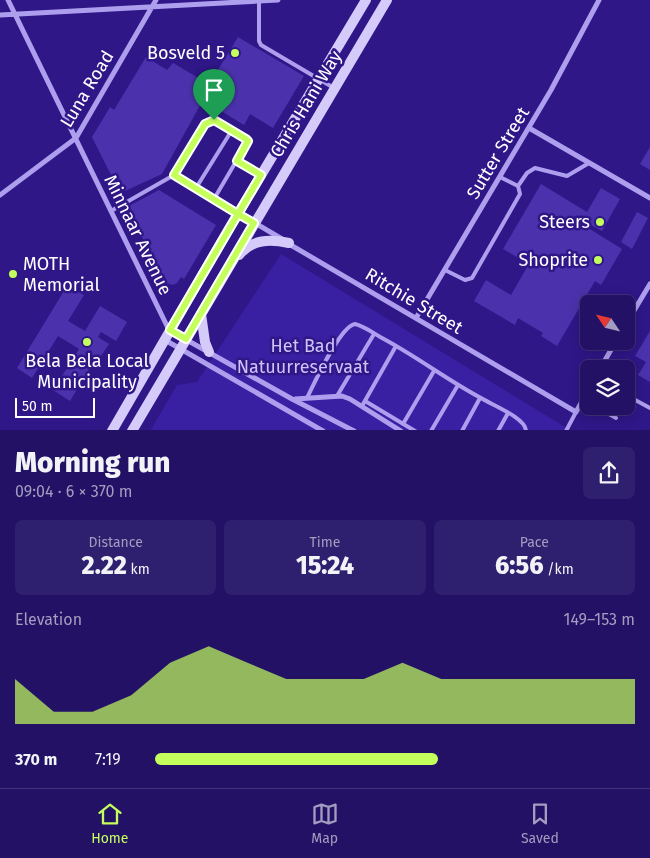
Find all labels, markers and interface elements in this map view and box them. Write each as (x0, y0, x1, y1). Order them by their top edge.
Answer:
place label: Bosveld 5 (147, 42, 225, 64)
street label: Chris Hani Way (265, 46, 347, 161)
street label: Luna Road (55, 47, 119, 131)
marker: Bosveld 5 (229, 47, 241, 59)
pin (193, 69, 235, 120)
icon: arrive (200, 76, 228, 104)
street label: Sutter Street (462, 103, 534, 203)
street label: Minnaar Avenue (99, 171, 177, 299)
place label: Steers (539, 211, 590, 233)
marker: Steers (594, 216, 606, 228)
place label: Shoprite (518, 249, 588, 271)
place label: MOTH Memorial (23, 253, 100, 296)
marker: Shoprite (592, 254, 604, 266)
street label: Ritchie Street (361, 263, 467, 339)
marker: MOTH Memorial (7, 268, 19, 280)
north arrow (580, 295, 635, 350)
map controls (580, 295, 635, 415)
park label: Het Bad Natuurreservaat (237, 335, 370, 378)
marker: Bela Bela Local Municipality (81, 336, 93, 348)
place label: Bela Bela Local Municipality (25, 350, 149, 393)
button: layers (580, 360, 635, 415)
scale bar (15, 396, 95, 419)
text: 50 m (22, 398, 53, 415)
text: Morning run (15, 446, 170, 479)
button: share (583, 447, 635, 499)
text: 09:04 · 6 × 370 m (15, 482, 132, 501)
text: Distance (89, 534, 143, 551)
text: Time (310, 534, 340, 551)
text: Pace (520, 534, 549, 551)
text: 2.22 (82, 551, 127, 581)
text: 15:24 (296, 551, 354, 581)
text: 6:56 (495, 551, 544, 581)
text: km (127, 561, 150, 578)
text: /km (544, 561, 574, 578)
text: Elevation (15, 610, 82, 629)
text: 149–153 m (564, 610, 635, 629)
text: 370 m (15, 750, 57, 769)
text: 7:19 (95, 750, 121, 769)
tab: Home (91, 800, 128, 847)
tab: Map (311, 800, 339, 847)
tab: Saved (521, 800, 559, 847)

